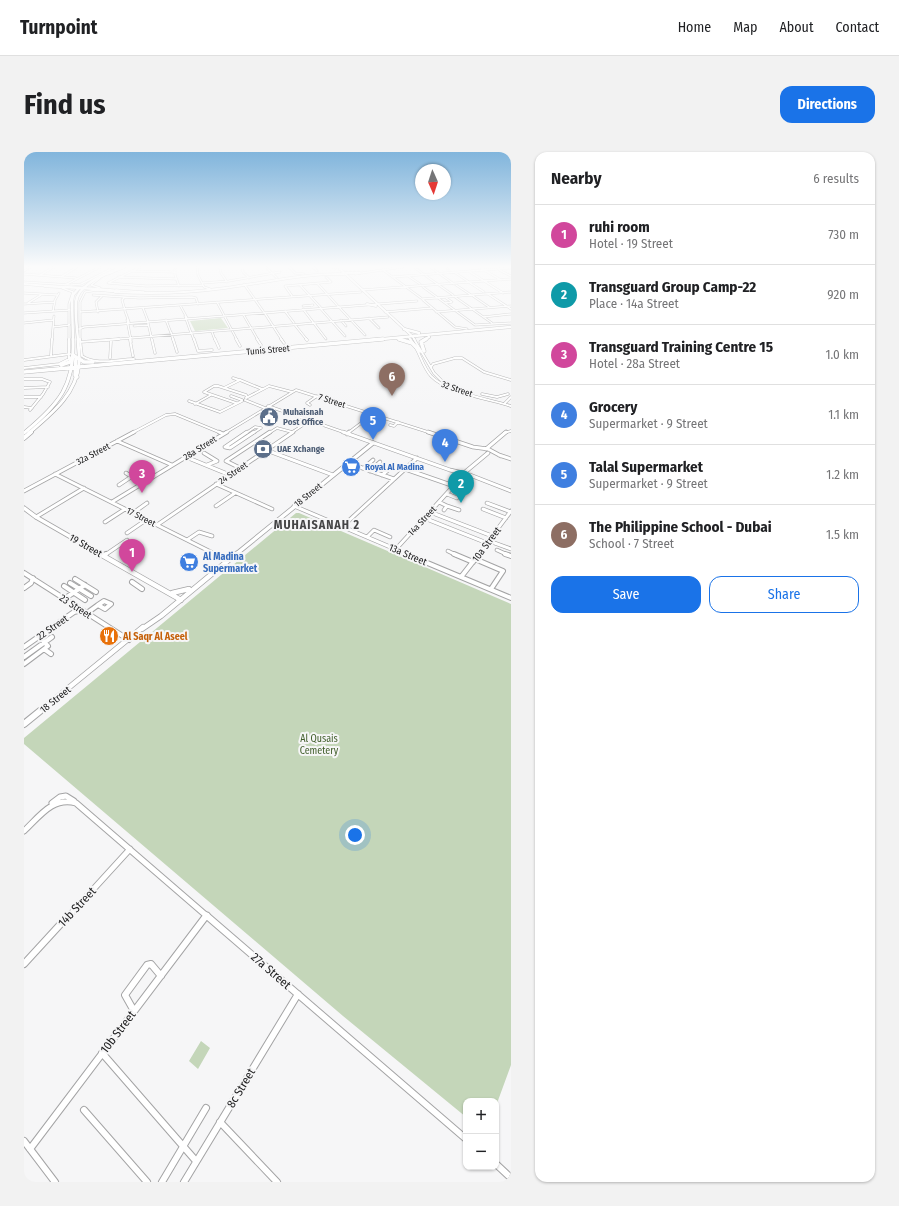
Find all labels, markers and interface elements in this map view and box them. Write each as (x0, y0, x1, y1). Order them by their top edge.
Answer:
text: Turnpoint (20, 16, 97, 39)
text: Home (678, 19, 711, 36)
text: Map (733, 19, 757, 36)
text: About (779, 19, 814, 36)
text: Contact (836, 19, 879, 36)
button: Directions (780, 86, 875, 123)
text: Find us (24, 88, 106, 121)
north arrow (415, 164, 451, 200)
text: Nearby (551, 168, 602, 189)
text: 6 results (813, 171, 859, 186)
text: ruhi room (589, 218, 650, 236)
text: 1 (561, 227, 567, 242)
text: 730 m (828, 227, 859, 242)
text: Hotel · 19 Street (589, 236, 673, 251)
text: Transguard Group Camp-22 (589, 278, 756, 296)
text: 2 (561, 287, 567, 302)
text: 920 m (827, 287, 859, 302)
text: Place · 14a Street (589, 296, 679, 311)
text: Transguard Training Centre 15 (589, 338, 773, 356)
street label: Tunis Street (246, 343, 290, 357)
text: 3 (561, 347, 567, 362)
text: 1.0 km (825, 347, 859, 362)
text: Hotel · 28a Street (589, 356, 680, 371)
pin: 6 (379, 363, 405, 396)
street label: 32 Street (440, 379, 474, 399)
street label: 7 Street (317, 392, 347, 410)
text: Grocery (589, 398, 637, 416)
public building icon: Muhaisnah Post Office (258, 406, 280, 428)
place label: Muhaisnah Post Office (283, 407, 324, 427)
pin: 5 (360, 407, 386, 440)
text: 4 (561, 407, 567, 422)
text: 1.1 km (828, 407, 859, 422)
text: Supermarket · 9 Street (589, 416, 708, 431)
pin: 4 (432, 429, 458, 462)
street label: 28a Street (182, 434, 218, 462)
bank icon: UAE Xchange (252, 438, 274, 460)
street label: 32a Street (75, 441, 112, 467)
place label: UAE Xchange (277, 444, 325, 454)
supermarket icon: Royal Al Madina (340, 456, 362, 478)
text: Talal Supermarket (589, 458, 703, 476)
pin: 3 (129, 460, 155, 493)
street label: 24 Street (217, 460, 249, 486)
place label: Royal Al Madina (365, 462, 425, 472)
text: 5 (561, 467, 567, 482)
text: 1.2 km (826, 467, 859, 482)
pin: 2 (448, 470, 474, 503)
text: Supermarket · 9 Street (589, 476, 708, 491)
street label: 18 Street (292, 481, 324, 509)
street label: 14a Street (406, 504, 438, 538)
street label: 17 Street (125, 505, 157, 529)
district label: MUHAISANAH 2 (274, 518, 360, 532)
text: The Philippine School - Dubai (589, 518, 772, 536)
street label: 10a Street (470, 524, 504, 565)
text: 6 (561, 527, 567, 542)
text: 1.5 km (826, 527, 859, 542)
street label: 19 Street (67, 532, 105, 560)
text: School · 7 Street (589, 536, 674, 551)
pin: 1 (119, 539, 145, 572)
street label: 13a Street (387, 542, 429, 569)
supermarket icon: Al Madina Supermarket (178, 551, 200, 573)
place label: Al Madina Supermarket (202, 551, 258, 575)
button: Save (551, 576, 701, 613)
button: Share (709, 576, 859, 613)
street label: 23 Street (57, 592, 94, 622)
street label: 22 Street (34, 612, 71, 643)
restaurant icon: Al Saqr Al Aseel (98, 625, 120, 647)
place label: Al Saqr Al Aseel (122, 631, 188, 643)
street label: 18 Street (38, 683, 74, 716)
park label: Al Qusais Cemetery (300, 733, 339, 757)
your location (345, 825, 365, 845)
street label: 14b Street (55, 884, 99, 930)
street label: 27a Street (248, 950, 294, 992)
street label: 10b Street (97, 1008, 139, 1056)
street label: 8c Street (224, 1066, 258, 1110)
map controls (463, 1098, 499, 1170)
button: + (463, 1098, 499, 1134)
button: − (463, 1134, 499, 1170)

